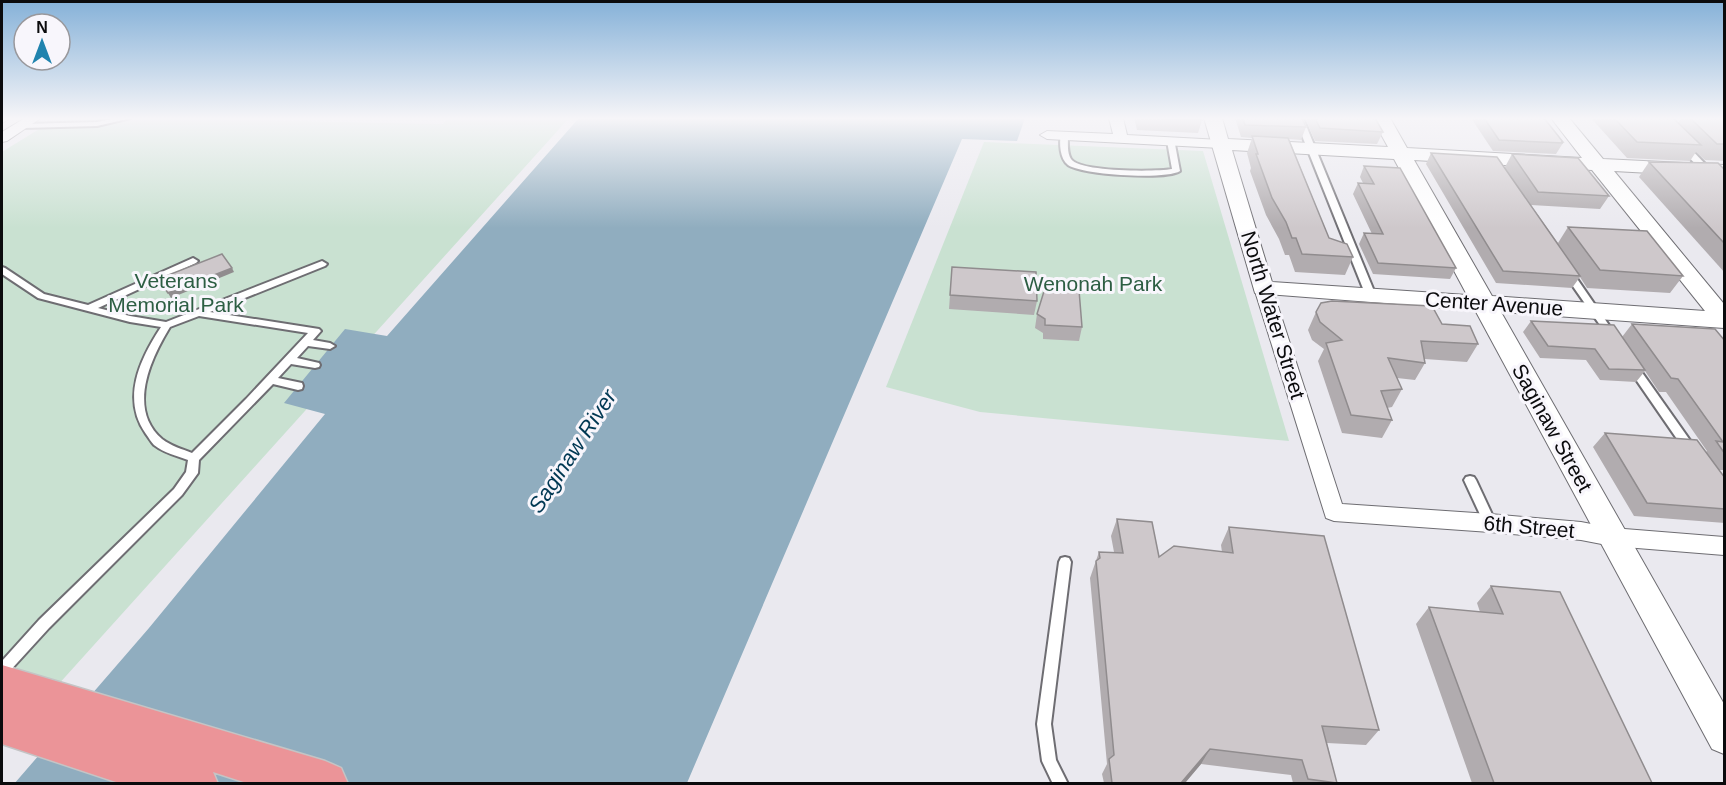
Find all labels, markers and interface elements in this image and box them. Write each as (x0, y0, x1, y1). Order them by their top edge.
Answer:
north arrow (12, 12, 72, 72)
text: N (36, 19, 48, 36)
street label: North Water Street (1237, 228, 1310, 402)
park label: Veterans Memorial Park (108, 269, 244, 316)
park label: Wenonah Park (1024, 272, 1163, 295)
street label: Center Avenue (1424, 287, 1564, 320)
street label: Saginaw Street (1508, 360, 1597, 496)
water label: Saginaw River (523, 384, 622, 518)
street label: 6th Street (1483, 511, 1576, 542)

